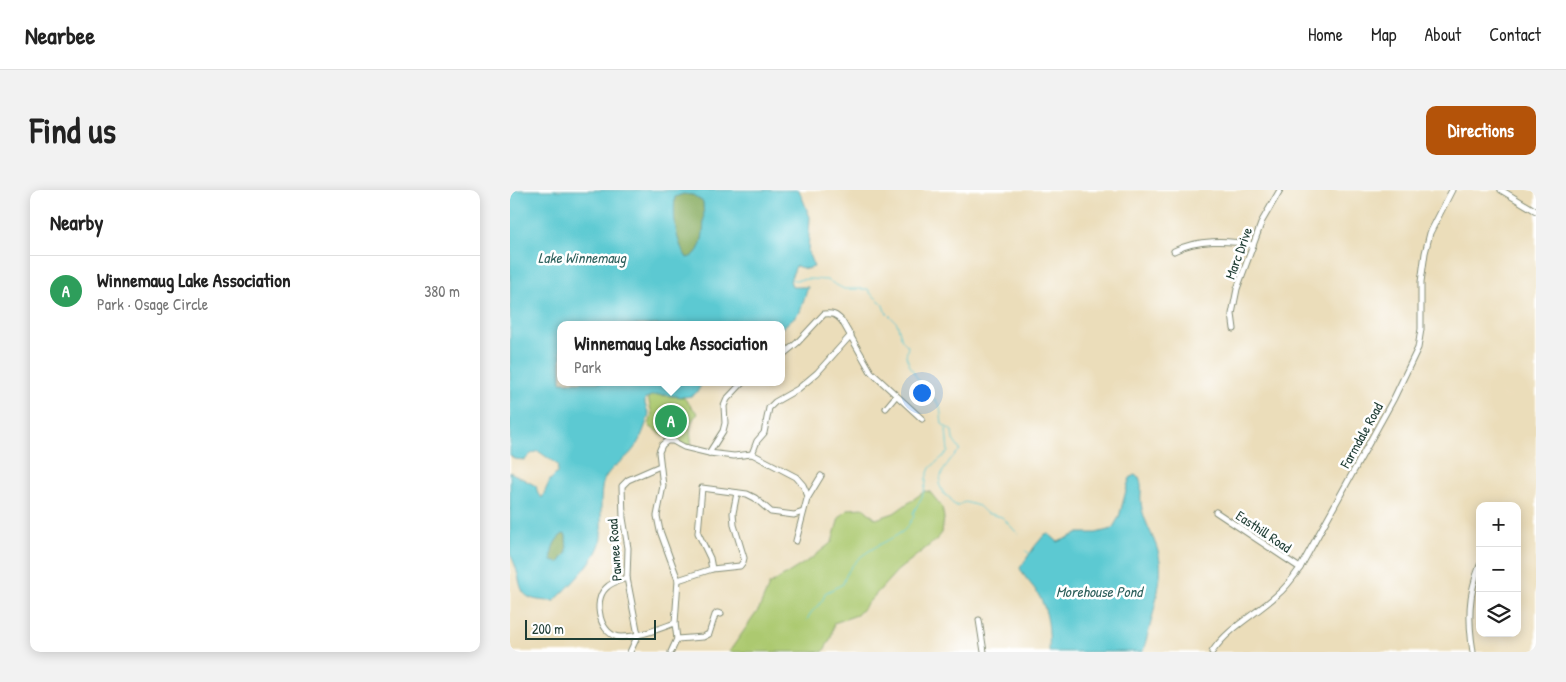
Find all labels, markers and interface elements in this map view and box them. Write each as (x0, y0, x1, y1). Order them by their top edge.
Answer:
text: Nearbee (25, 19, 95, 51)
text: Home (1308, 22, 1343, 47)
text: Map (1371, 22, 1396, 47)
text: About (1424, 22, 1461, 47)
text: Contact (1489, 22, 1541, 47)
button: Directions (1426, 106, 1536, 155)
text: Find us (30, 107, 116, 154)
text: Nearby (50, 208, 103, 237)
street label: Marc Drive (1220, 224, 1256, 282)
water label: Lake Winnemaug (538, 247, 627, 268)
text: Winnemaug Lake Association (97, 267, 291, 293)
text: A (62, 280, 70, 302)
text: 380 m (424, 280, 460, 302)
text: Park · Osage Circle (97, 293, 208, 315)
popup (557, 321, 785, 386)
text: Winnemaug Lake Association (574, 330, 768, 356)
text: Park (574, 356, 601, 378)
your location (909, 380, 935, 406)
street label: Farmdale Road (1335, 398, 1387, 472)
pin: A (655, 402, 687, 440)
map controls (1476, 502, 1521, 637)
button: + (1476, 502, 1521, 547)
street label: Easthill Road (1233, 505, 1296, 557)
street label: Pawnee Road (602, 518, 626, 582)
button: − (1476, 547, 1521, 592)
water label: Morehouse Pond (1056, 581, 1144, 602)
button: layers (1476, 592, 1521, 637)
scale bar (525, 617, 656, 640)
text: 200 m (532, 619, 564, 638)

